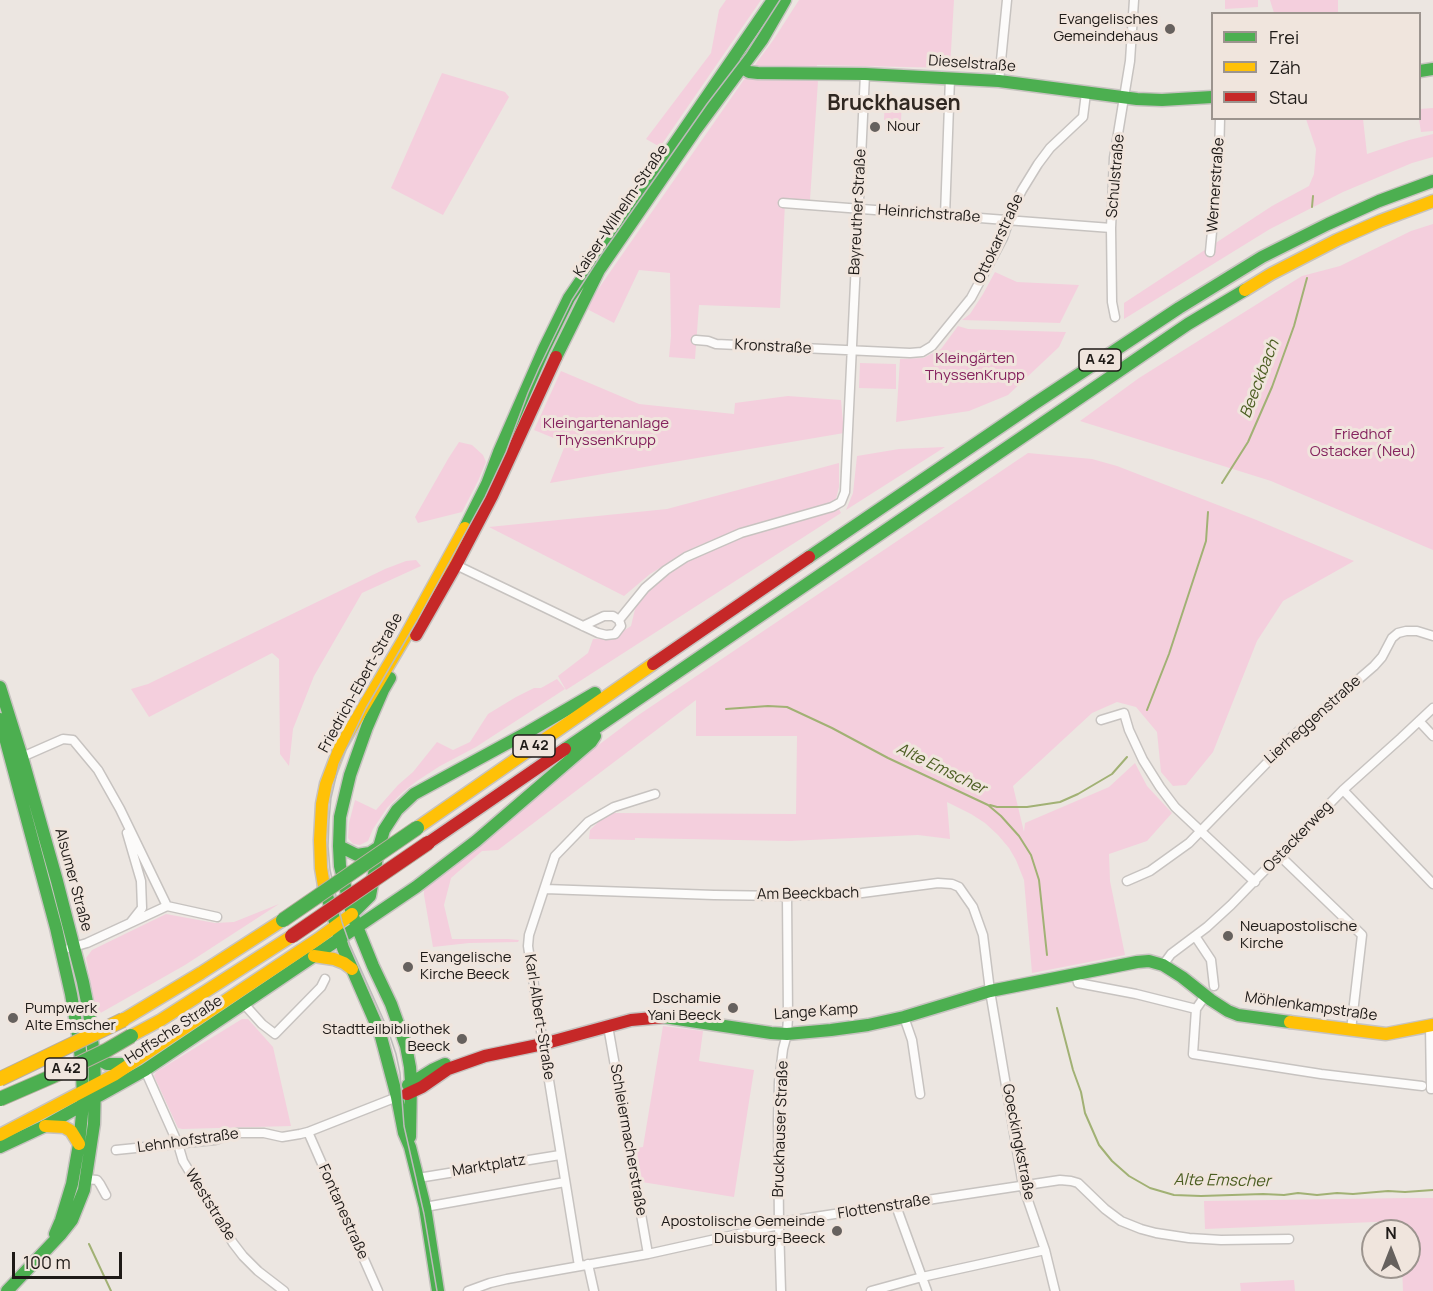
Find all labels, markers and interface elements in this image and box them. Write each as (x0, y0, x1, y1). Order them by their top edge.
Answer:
place label: Evangelisches Gemeindehaus (1053, 11, 1158, 46)
legend (1211, 12, 1421, 120)
marker: Evangelisches Gemeindehaus (1163, 22, 1177, 36)
text: Frei (1269, 25, 1299, 49)
street label: Dieselstraße (928, 52, 1016, 76)
text: Zäh (1269, 55, 1301, 79)
text: Stau (1269, 85, 1308, 109)
district label: Bruckhausen (827, 91, 961, 117)
place label: Nour (887, 118, 920, 136)
marker: Nour (868, 120, 882, 134)
street label: Schulstraße (1103, 133, 1129, 219)
street label: Wernerstraße (1204, 137, 1228, 233)
street label: Kaiser-Wilhelm-Straße (570, 141, 672, 281)
street label: Bayreuther Straße (846, 148, 870, 276)
street label: Ottokarstraße (970, 191, 1028, 287)
street label: Heinrichstraße (877, 201, 981, 227)
street label: Kronstraße (734, 336, 812, 358)
water label: Beeckbach (1236, 337, 1284, 421)
road number: A 42 (1079, 349, 1121, 371)
park label: Kleingärten ThyssenKrupp (925, 350, 1025, 385)
park label: Kleingartenanlage ThyssenKrupp (543, 415, 669, 450)
park label: Friedhof Ostacker (Neu) (1310, 426, 1416, 461)
street label: Friedrich-Ebert-Straße (315, 610, 407, 756)
street label: Lierheggenstraße (1261, 672, 1365, 768)
road number: A 42 (513, 735, 555, 757)
water label: Alte Emscher (893, 739, 989, 799)
street label: Ostackerweg (1260, 798, 1336, 876)
street label: Alsumer Straße (51, 826, 95, 934)
street label: Am Beeckbach (757, 884, 859, 904)
place label: Neuapostolische Kirche (1240, 918, 1357, 953)
marker: Neuapostolische Kirche (1221, 929, 1235, 943)
place label: Evangelische Kirche Beeck (420, 949, 511, 984)
street label: Karl-Albert-Straße (520, 953, 558, 1081)
marker: Evangelische Kirche Beeck (401, 960, 415, 974)
street label: Möhlenkampstraße (1244, 989, 1378, 1025)
place label: Dschamie Yani Beeck (648, 990, 721, 1025)
street label: Hoffsche Straße (122, 992, 226, 1068)
place label: Pumpwerk Alte Emscher (25, 1000, 116, 1035)
street label: Lange Kamp (773, 1000, 859, 1024)
marker: Dschamie Yani Beeck (726, 1001, 740, 1015)
marker: Pumpwerk Alte Emscher (6, 1011, 20, 1025)
place label: Stadtteilbibliothek Beeck (322, 1021, 450, 1056)
marker: Stadtteilbibliothek Beeck (455, 1032, 469, 1046)
road number: A 42 (45, 1058, 87, 1080)
street label: Bruckhauser Straße (770, 1060, 792, 1198)
street label: Schleiermacherstraße (606, 1063, 650, 1217)
street label: Goeckingkstraße (998, 1083, 1038, 1201)
street label: Lehnhofstraße (136, 1125, 240, 1157)
street label: Marktplatz (451, 1151, 527, 1181)
street label: Fontanestraße (314, 1162, 372, 1262)
street label: Weststraße (181, 1166, 239, 1244)
water label: Alte Emscher (1173, 1171, 1271, 1191)
street label: Flottenstraße (836, 1191, 932, 1223)
place label: Apostolische Gemeinde Duisburg-Beeck (661, 1213, 825, 1248)
north arrow (1361, 1219, 1421, 1279)
text: N (1385, 1222, 1397, 1244)
marker: Apostolische Gemeinde Duisburg-Beeck (830, 1224, 844, 1238)
scale bar (15, 1240, 124, 1278)
text: 100 m (23, 1250, 71, 1274)

